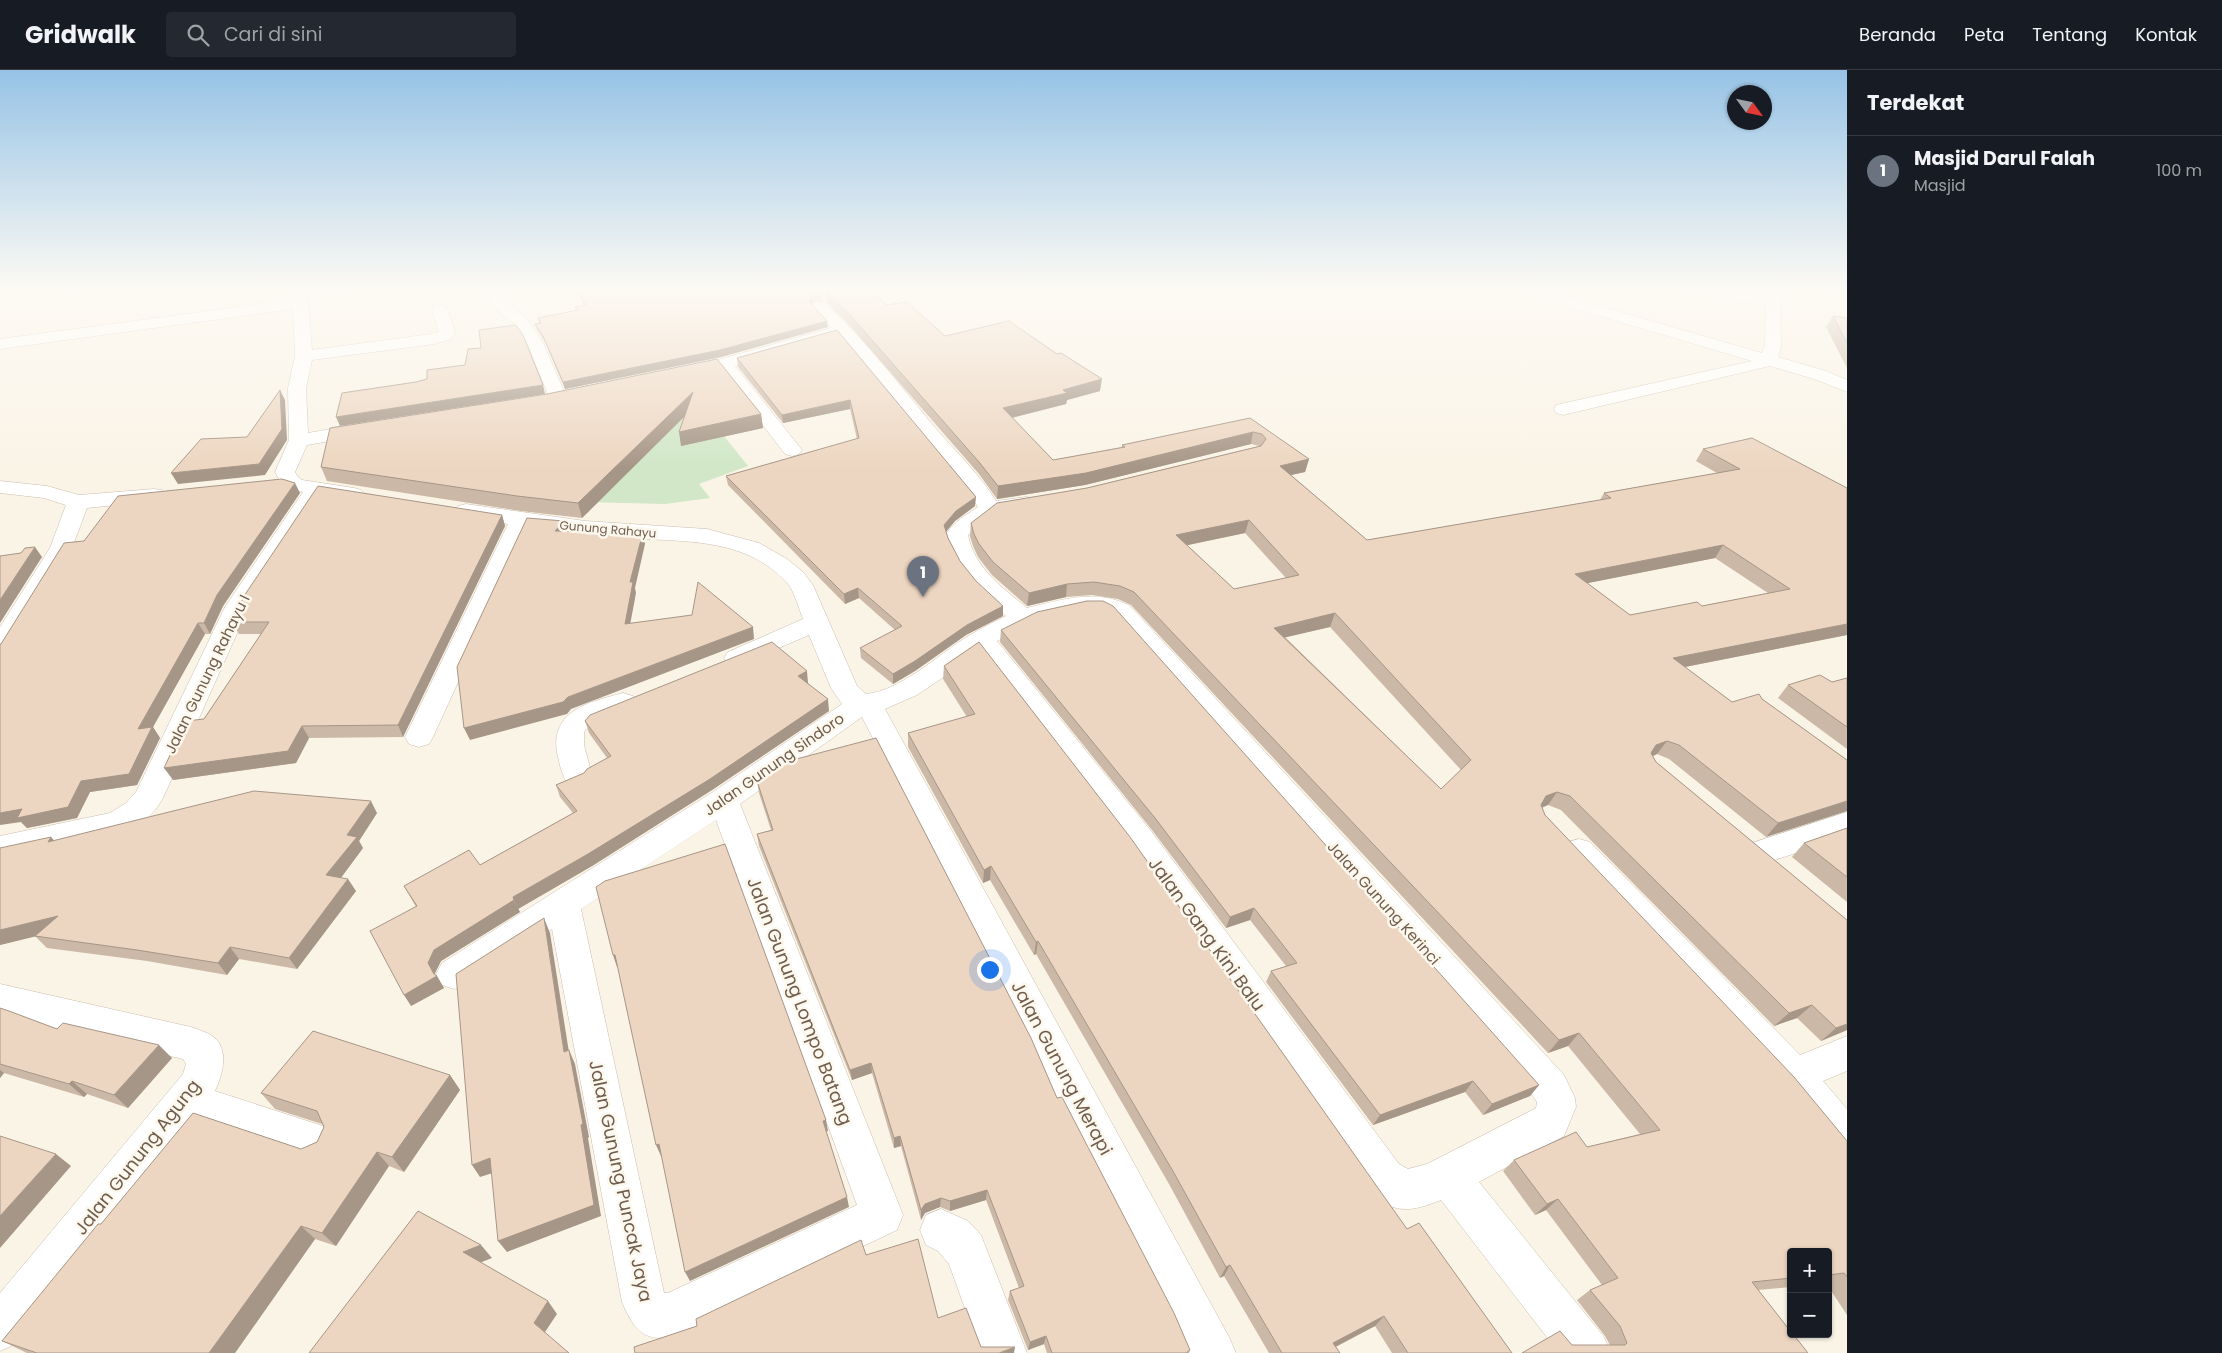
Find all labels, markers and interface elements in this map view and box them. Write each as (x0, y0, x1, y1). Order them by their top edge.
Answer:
search box (166, 12, 516, 57)
text: Gridwalk (25, 18, 136, 51)
icon: search (184, 21, 212, 49)
text: Cari di sini (224, 21, 322, 48)
text: Beranda (1859, 22, 1936, 47)
text: Peta (1964, 22, 2004, 47)
text: Tentang (2032, 22, 2107, 47)
text: Kontak (2135, 22, 2197, 47)
north arrow (1727, 85, 1772, 130)
text: Terdekat (1867, 88, 1964, 117)
text: Masjid Darul Falah (1914, 145, 2095, 172)
text: 1 (1880, 159, 1886, 182)
text: 100 m (2156, 159, 2202, 182)
text: Masjid (1914, 174, 1966, 197)
street label: Gunung Rahayu (559, 516, 657, 542)
pin: 1 (907, 556, 939, 597)
street label: Jalan Gunung Rahayu I (159, 591, 255, 757)
street label: Jalan Gunung Sindoro (700, 708, 848, 820)
street label: Jalan Gunung Kerinci (1323, 837, 1445, 969)
street label: Jalan Gang Kini Balu (1143, 852, 1271, 1016)
street label: Jalan Gunung Lompo Batang (741, 873, 859, 1129)
your location (977, 957, 1003, 983)
street label: Jalan Gunung Merapi (1005, 977, 1119, 1159)
street label: Jalan Gunung Puncak Jaya (583, 1058, 659, 1304)
street label: Jalan Gunung Agung (68, 1074, 206, 1240)
map controls (1787, 1248, 1832, 1338)
button: + (1787, 1248, 1832, 1293)
button: − (1787, 1293, 1832, 1338)

